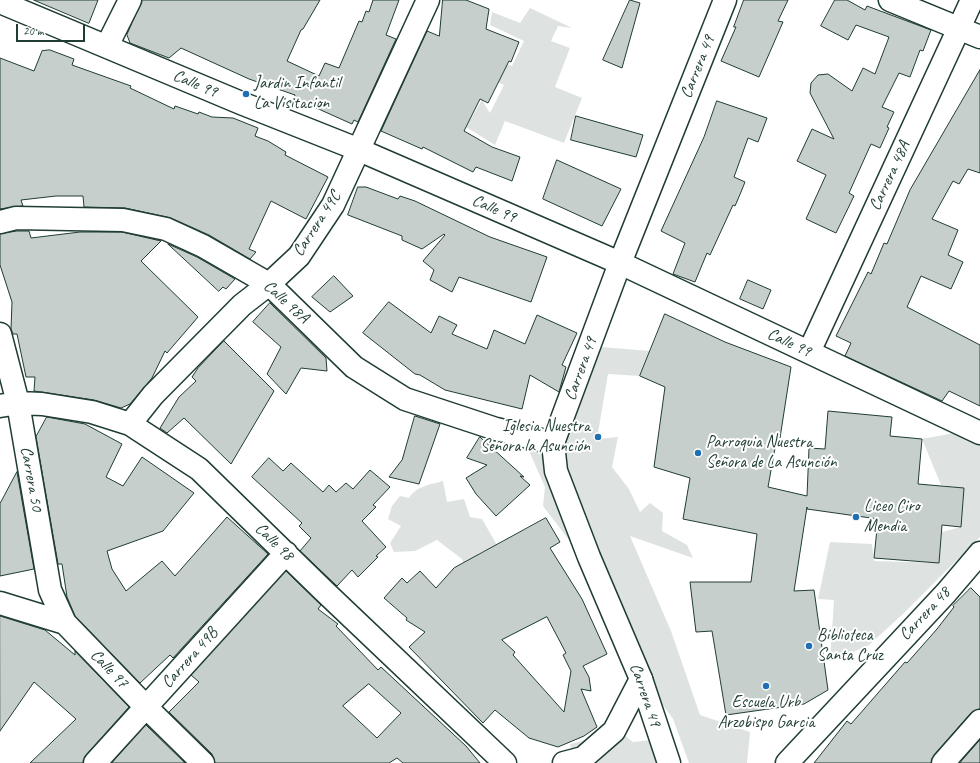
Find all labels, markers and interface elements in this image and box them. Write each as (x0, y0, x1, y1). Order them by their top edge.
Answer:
scale bar (18, 16, 87, 42)
text: 20 m (23, 23, 43, 39)
street label: Carrera 49 (676, 33, 720, 101)
street label: Calle 99 (170, 66, 220, 102)
place label: Jardin Infantil La Visitacion (254, 74, 340, 114)
marker: Jardin Infantil La Visitacion (241, 89, 251, 99)
street label: Carrera 48A (865, 138, 915, 214)
street label: Carrera 49C (288, 188, 346, 260)
street label: Calle 99 (469, 190, 519, 228)
street label: Calle 98A (259, 276, 313, 328)
street label: Calle 99 (764, 324, 814, 362)
street label: Carrera 49 (560, 335, 602, 403)
place label: Iglesia Nuestra Señora la Asunción (480, 417, 590, 457)
marker: Iglesia Nuestra Señora la Asunción (593, 432, 603, 442)
place label: Parroquia Nuestra Señora de La Asunción (706, 433, 837, 473)
street label: Carrera 50 (15, 445, 47, 513)
marker: Parroquia Nuestra Señora de La Asunción (693, 448, 703, 458)
place label: Liceo Ciro Mendia (864, 497, 920, 537)
marker: Liceo Ciro Mendia (851, 512, 861, 522)
street label: Calle 98 (250, 519, 298, 565)
street label: Carrera 48 (895, 583, 955, 645)
street label: Carrera 49B (157, 623, 223, 693)
place label: Biblioteca Santa Cruz (817, 626, 883, 666)
marker: Biblioteca Santa Cruz (804, 641, 814, 651)
street label: Calle 97 (86, 645, 132, 693)
street label: Carrera 49 (625, 661, 665, 729)
marker: Escuela Urb Arzobispo Garcia (761, 681, 771, 691)
place label: Escuela Urb Arzobispo Garcia (718, 693, 814, 733)

